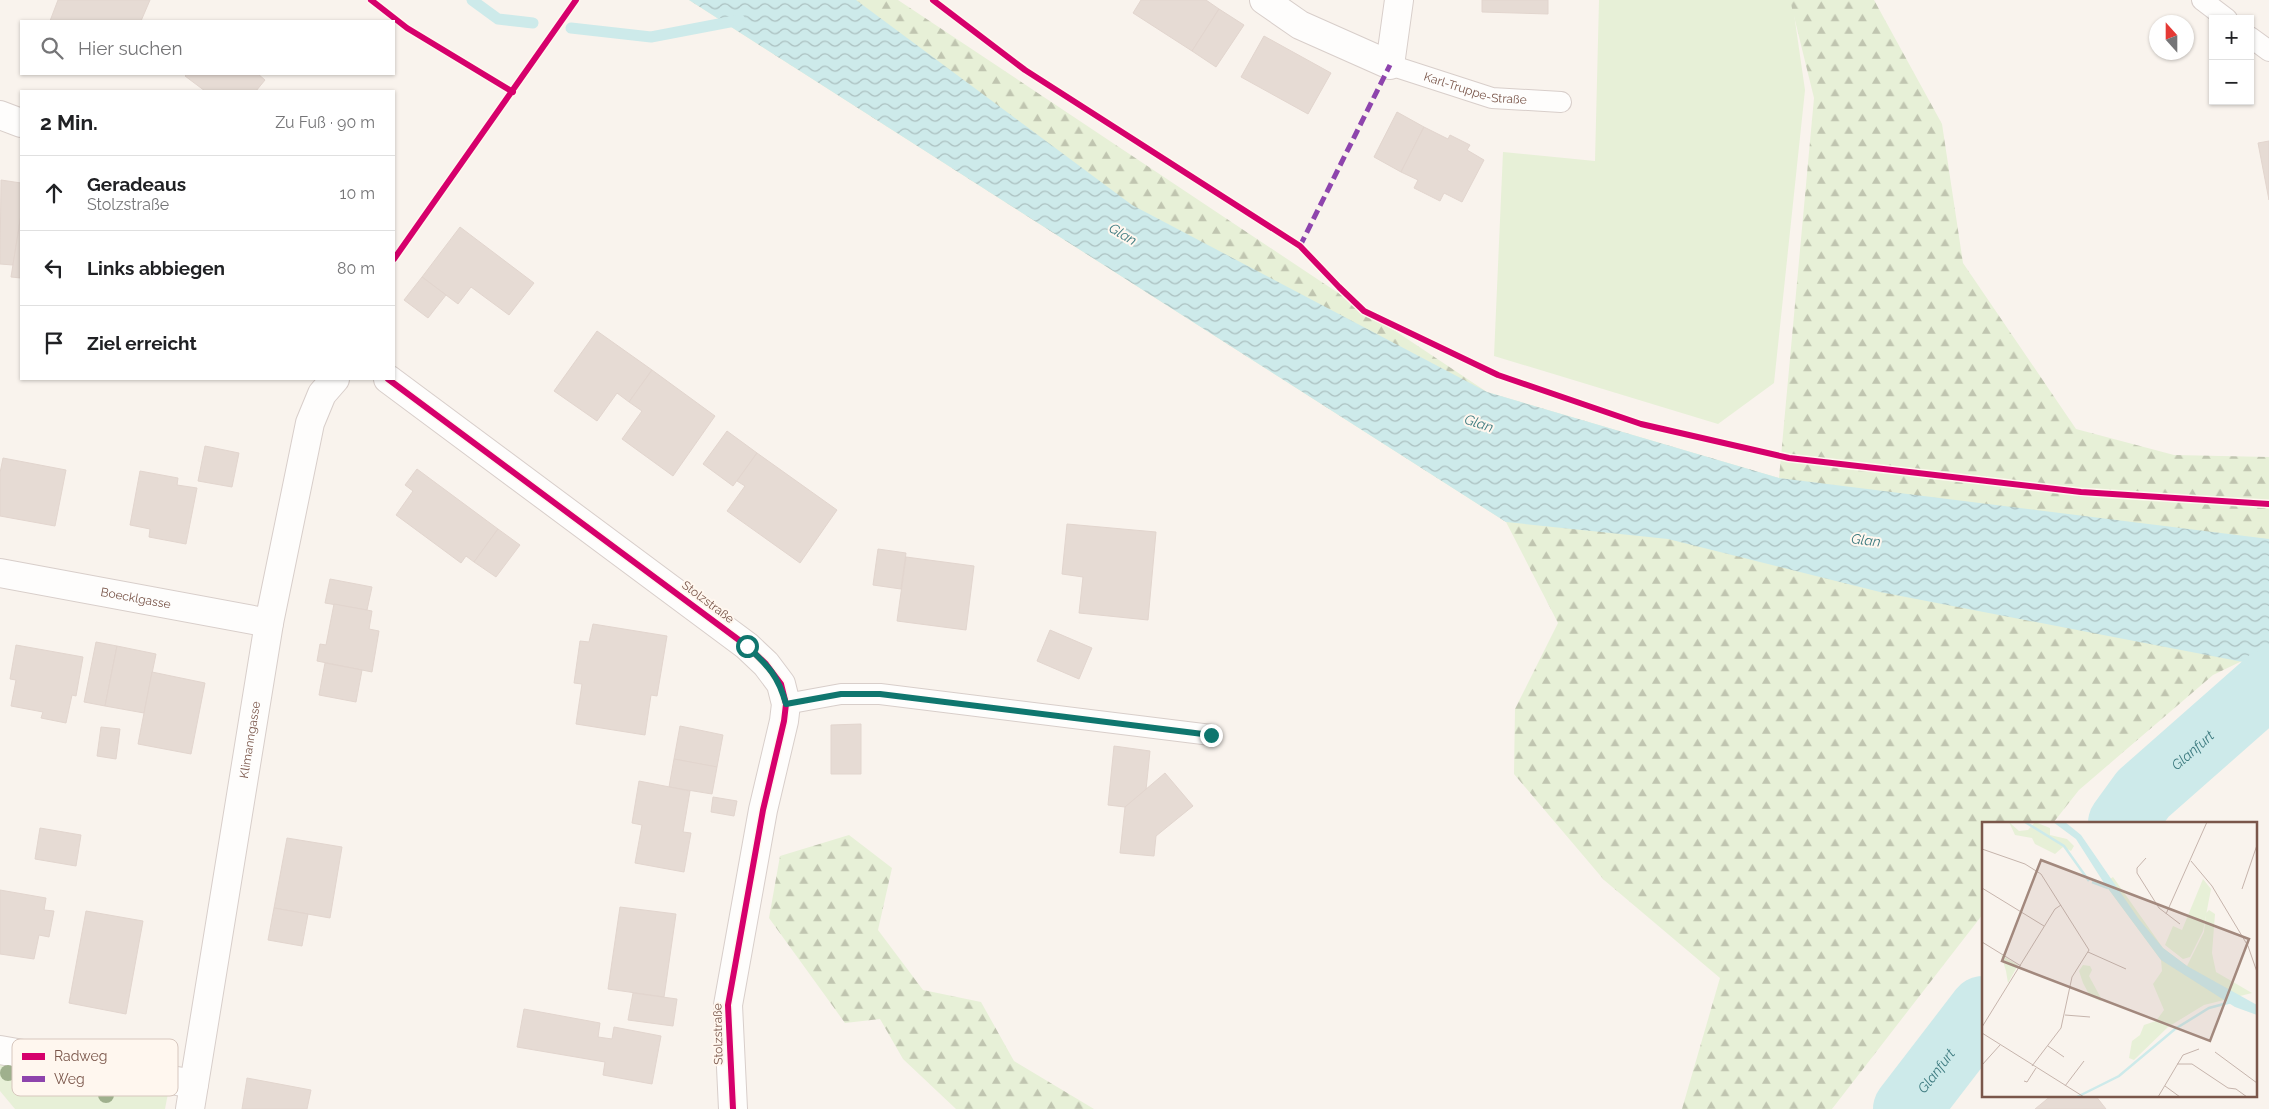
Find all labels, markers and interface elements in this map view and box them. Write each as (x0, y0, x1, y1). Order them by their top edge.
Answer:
north arrow (2149, 15, 2194, 60)
map controls (2209, 15, 2254, 105)
button: + (2209, 15, 2254, 60)
search box (20, 20, 395, 75)
icon: search (38, 34, 66, 62)
text: Hier suchen (78, 37, 183, 59)
button: − (2209, 60, 2254, 105)
street label: Karl-Truppe-Straße (1422, 69, 1527, 107)
text: 2 Min. (40, 110, 98, 135)
text: Zu Fuß · 90 m (275, 113, 375, 132)
text: Geradeaus (87, 173, 186, 195)
icon: ahead (40, 179, 68, 207)
text: 10 m (340, 184, 375, 203)
text: Stolzstraße (87, 195, 169, 214)
water label: Glan (1106, 220, 1140, 249)
icon: left (40, 254, 68, 282)
text: Links abbiegen (87, 257, 225, 279)
text: 80 m (337, 259, 375, 278)
icon: arrive (40, 329, 68, 357)
text: Ziel erreicht (87, 332, 197, 354)
water label: Glan (1462, 411, 1496, 435)
water label: Glan (1850, 530, 1882, 550)
street label: Stolzstraße (679, 578, 737, 626)
street label: Boecklgasse (99, 585, 172, 612)
route start (736, 635, 759, 658)
street label: Klimanngasse (237, 700, 263, 779)
route end (1200, 724, 1223, 747)
water label: Glanfurt (2168, 727, 2218, 773)
inset map (1982, 822, 2256, 1096)
street label: Stolzstraße (710, 1003, 726, 1065)
legend (12, 1039, 178, 1096)
water label: Glanfurt (1914, 1045, 1958, 1096)
text: Radweg (54, 1048, 107, 1064)
text: Weg (54, 1071, 85, 1087)

